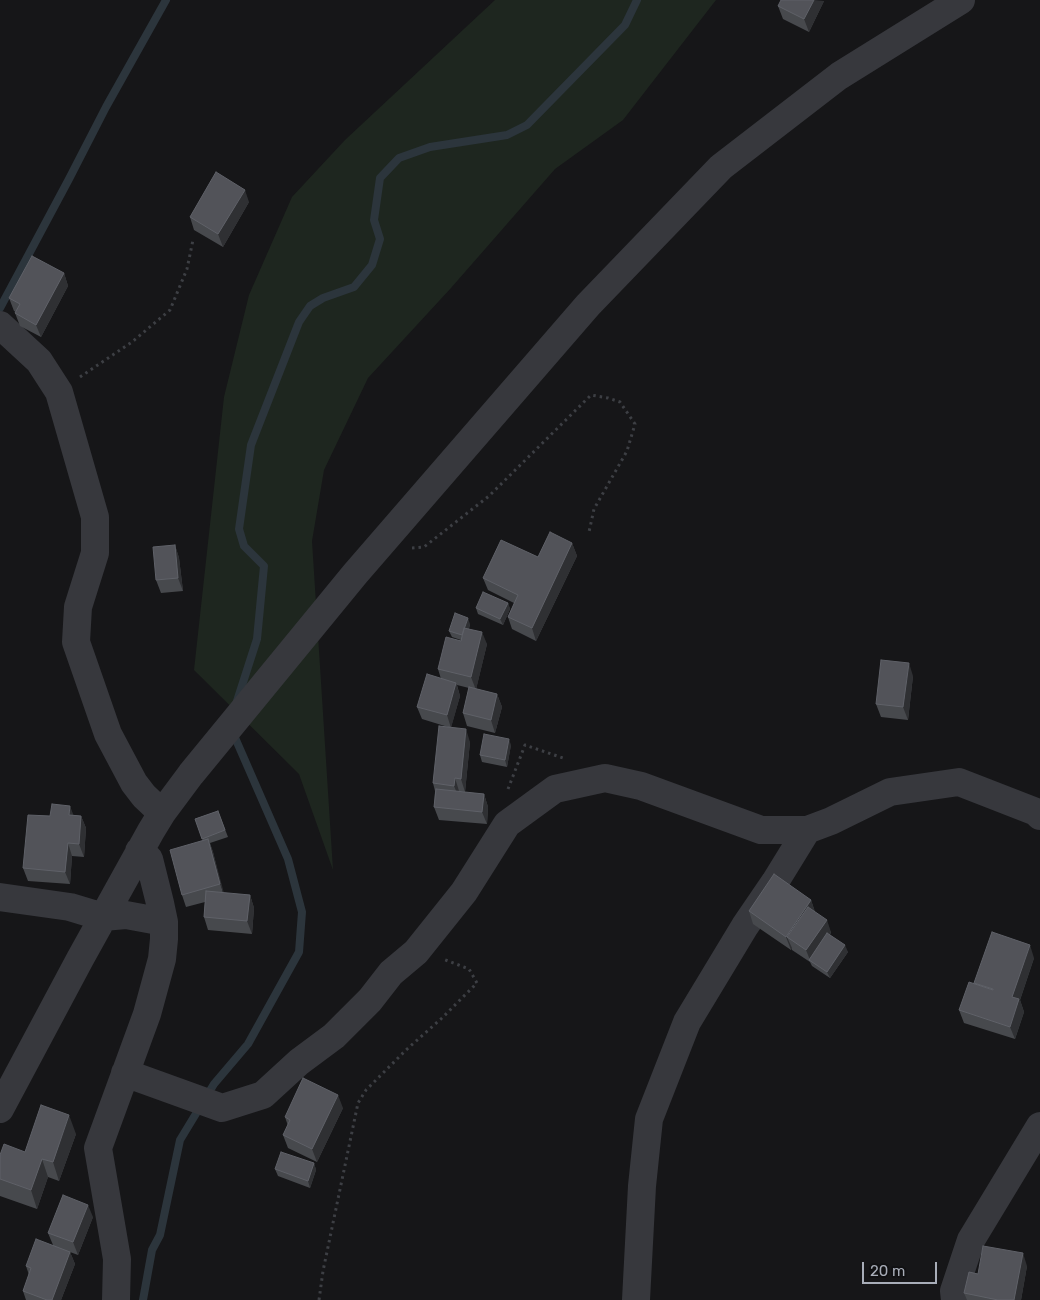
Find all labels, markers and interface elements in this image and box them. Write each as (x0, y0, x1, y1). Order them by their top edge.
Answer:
scale bar (865, 1252, 940, 1284)
text: 20 m (870, 1262, 905, 1280)

